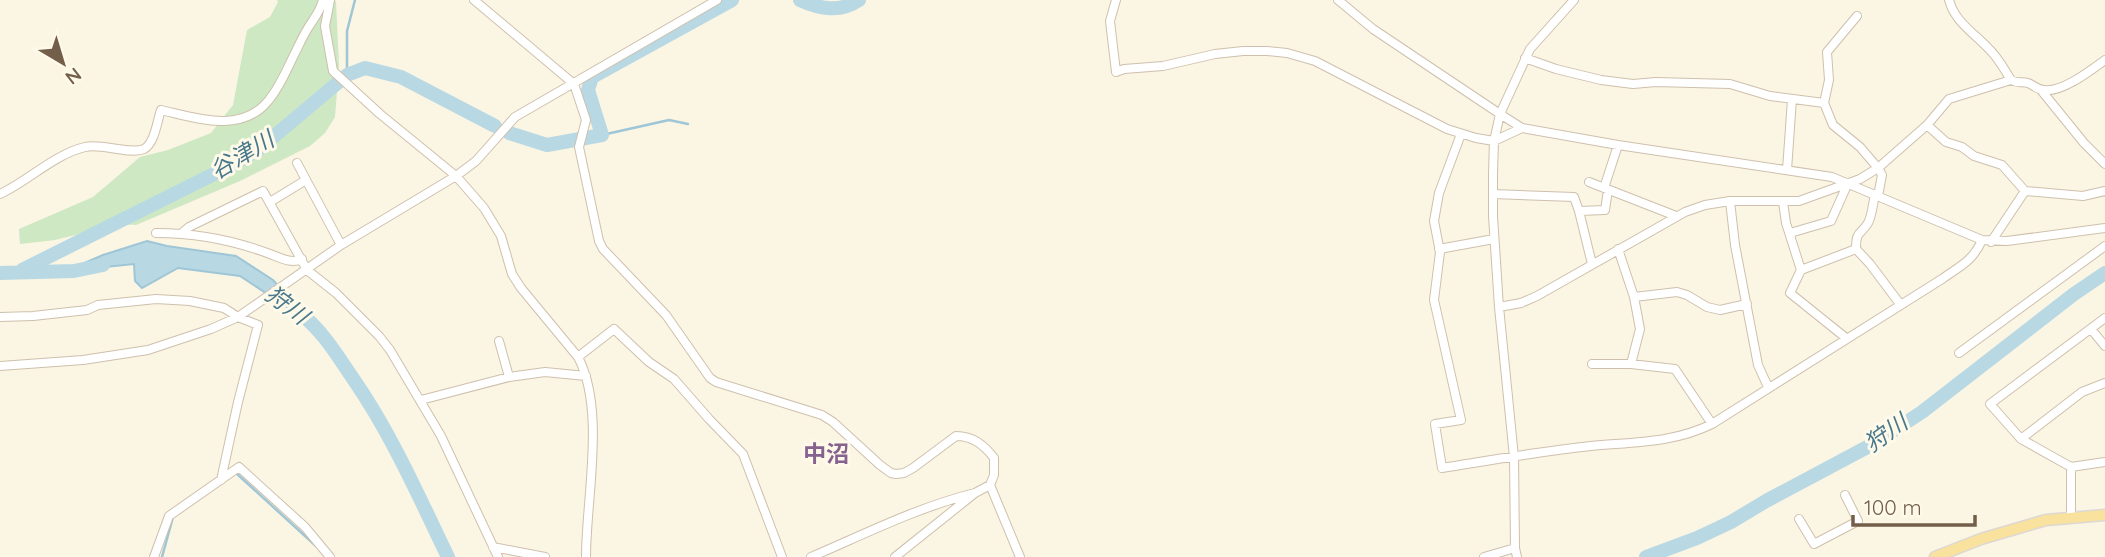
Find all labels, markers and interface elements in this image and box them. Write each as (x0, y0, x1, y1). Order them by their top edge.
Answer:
north arrow (28, 28, 98, 98)
text: N (61, 63, 86, 90)
water label: 谷津川 (205, 123, 281, 185)
water label: 狩川 (260, 279, 317, 332)
water label: 狩川 (1859, 406, 1915, 458)
district label: 中沼 (803, 439, 849, 468)
scale bar (1853, 484, 1976, 528)
text: 100 m (1864, 494, 1922, 520)

